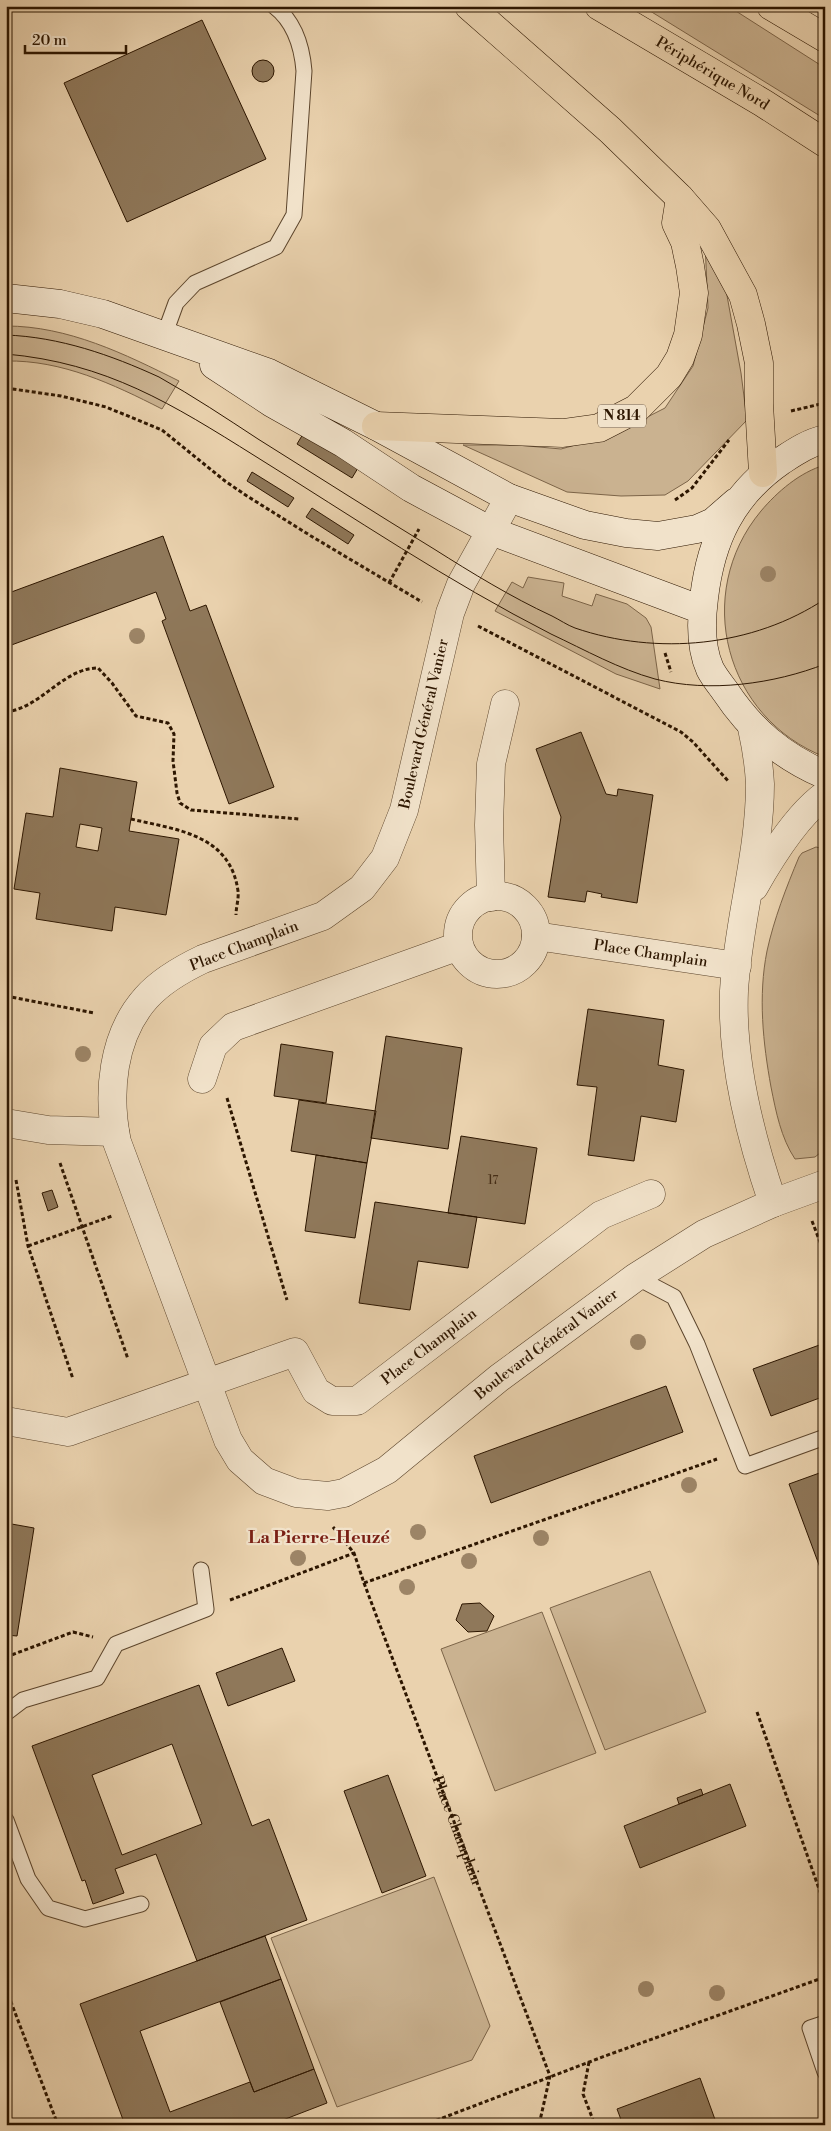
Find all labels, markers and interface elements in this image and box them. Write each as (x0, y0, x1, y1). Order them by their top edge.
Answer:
scale bar (25, 22, 126, 54)
text: 20 m (32, 31, 67, 50)
street label: Périphérique Nord (653, 32, 773, 114)
road number: N 814 (598, 404, 646, 428)
street label: Boulevard Général Vanier (395, 637, 453, 812)
street label: Place Champlain (187, 916, 301, 975)
street label: Place Champlain (592, 935, 709, 971)
house number: 17 (488, 1173, 498, 1188)
street label: Boulevard Général Vanier (470, 1284, 622, 1404)
street label: Place Champlain (377, 1304, 480, 1389)
district label: La Pierre-Heuzé (248, 1526, 390, 1549)
street label: Place Champlain (428, 1773, 486, 1887)

